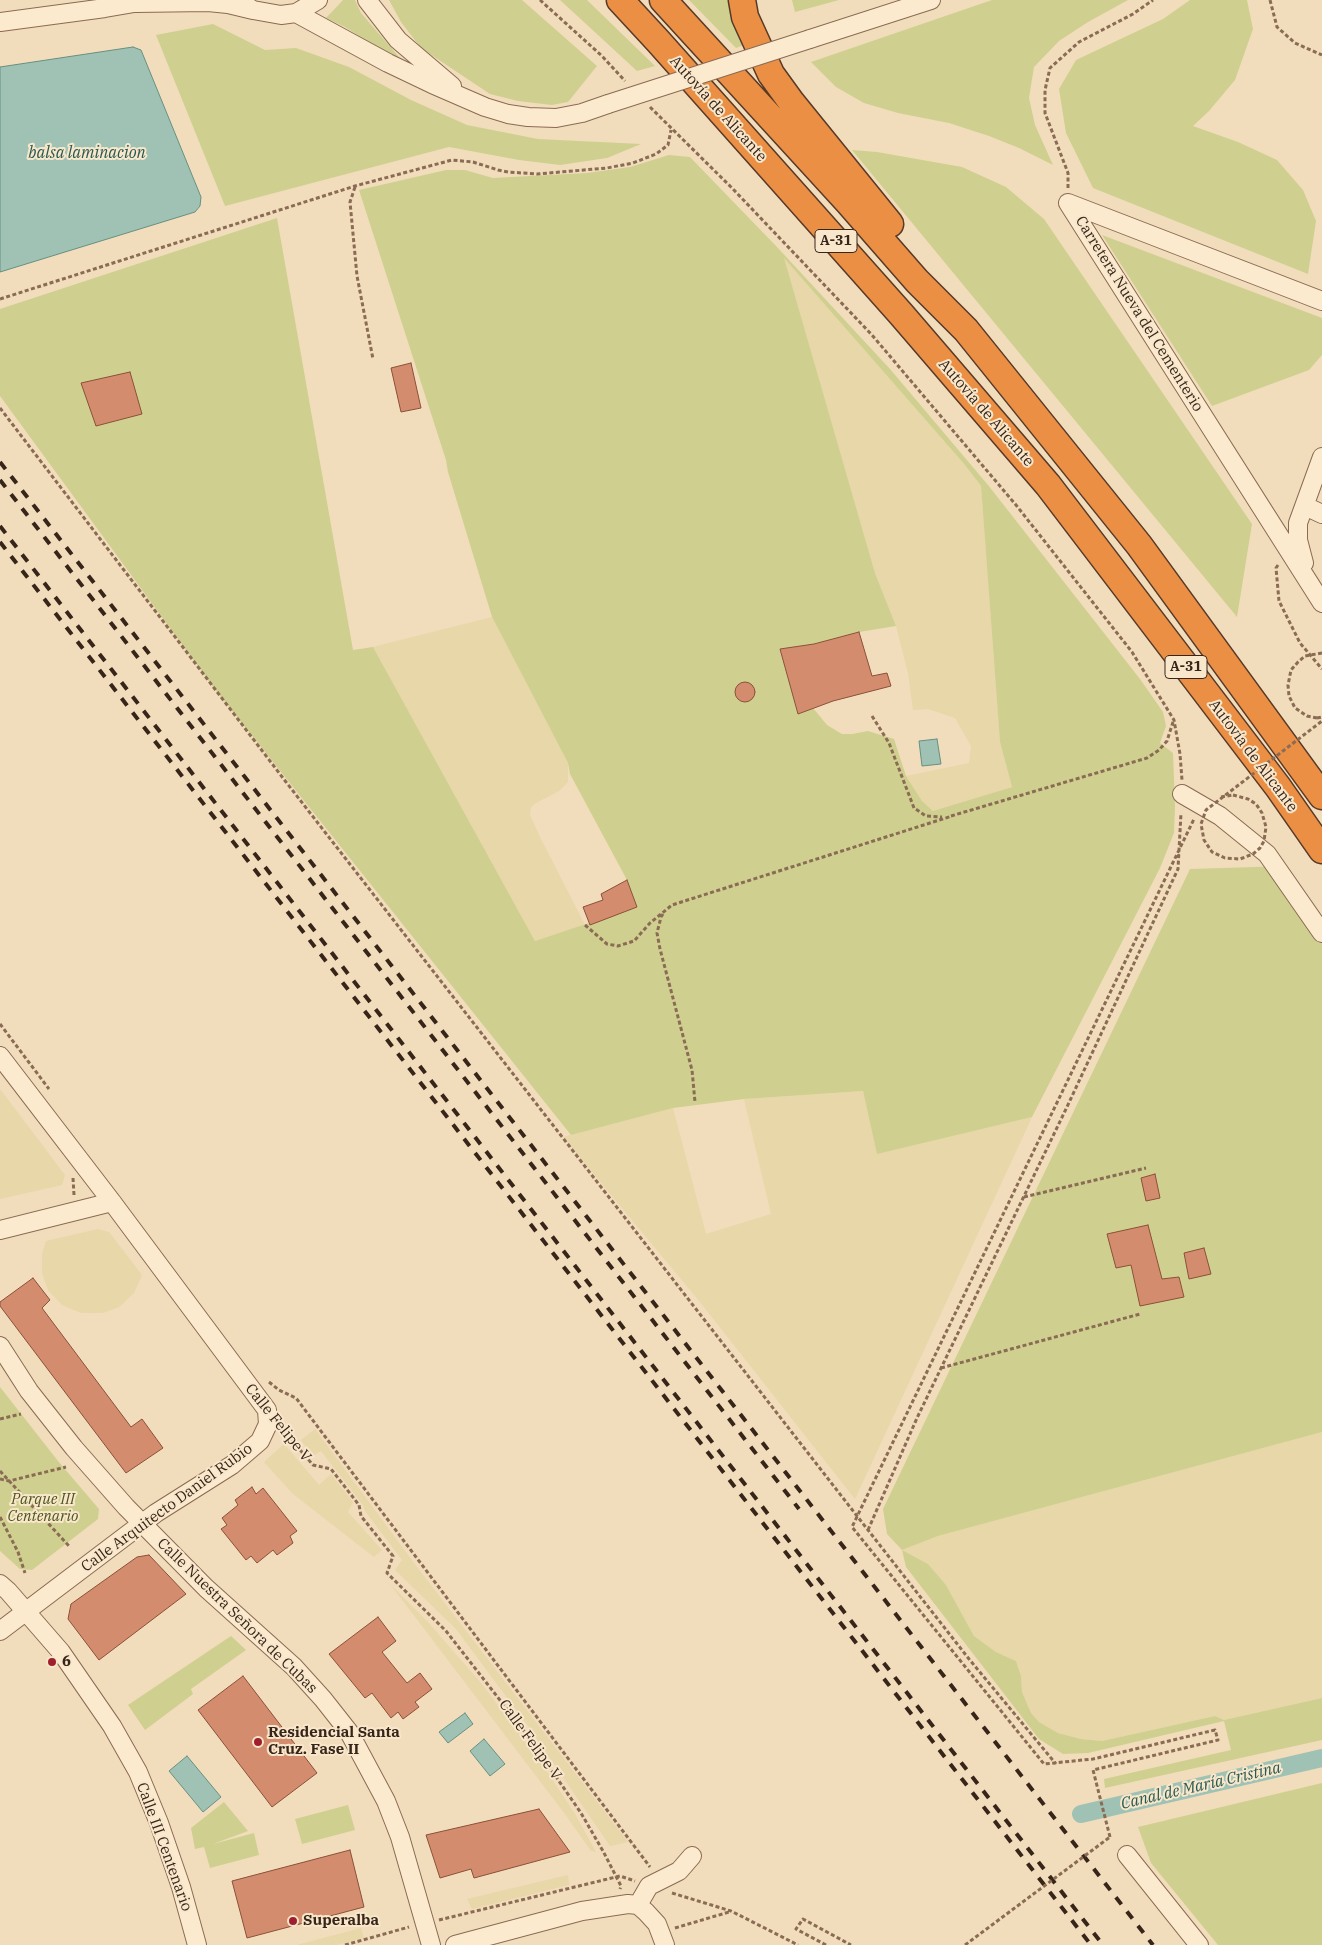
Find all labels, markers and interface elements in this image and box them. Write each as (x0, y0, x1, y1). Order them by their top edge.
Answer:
street label: Autovía de Alicante (666, 52, 770, 166)
water label: balsa laminacion (28, 143, 146, 163)
street label: Carretera Nueva del Cementerio (1071, 213, 1207, 415)
road number: A-31 (815, 230, 857, 252)
street label: Autovía de Alicante (935, 356, 1037, 470)
road number: A-31 (1165, 656, 1207, 679)
street label: Autovía de Alicante (1205, 696, 1301, 816)
street label: Calle Felipe V (241, 1380, 315, 1466)
street label: Calle Arquitecto Daniel Rubio (78, 1440, 256, 1576)
park label: Parque III Centenario (7, 1491, 79, 1526)
street label: Calle Nuestra Señora de Cubas (153, 1535, 321, 1697)
place label: 6 (62, 1653, 71, 1671)
marker: 6 (46, 1656, 58, 1668)
street label: Calle Felipe V (495, 1696, 565, 1784)
place label: Residencial Santa Cruz. Fase II (268, 1724, 400, 1759)
marker: Residencial Santa Cruz. Fase II (252, 1736, 264, 1748)
water label: Canal de María Cristina (1119, 1758, 1283, 1814)
street label: Calle III Centenario (132, 1780, 196, 1914)
place label: Superalba (303, 1912, 379, 1930)
marker: Superalba (287, 1915, 299, 1927)

